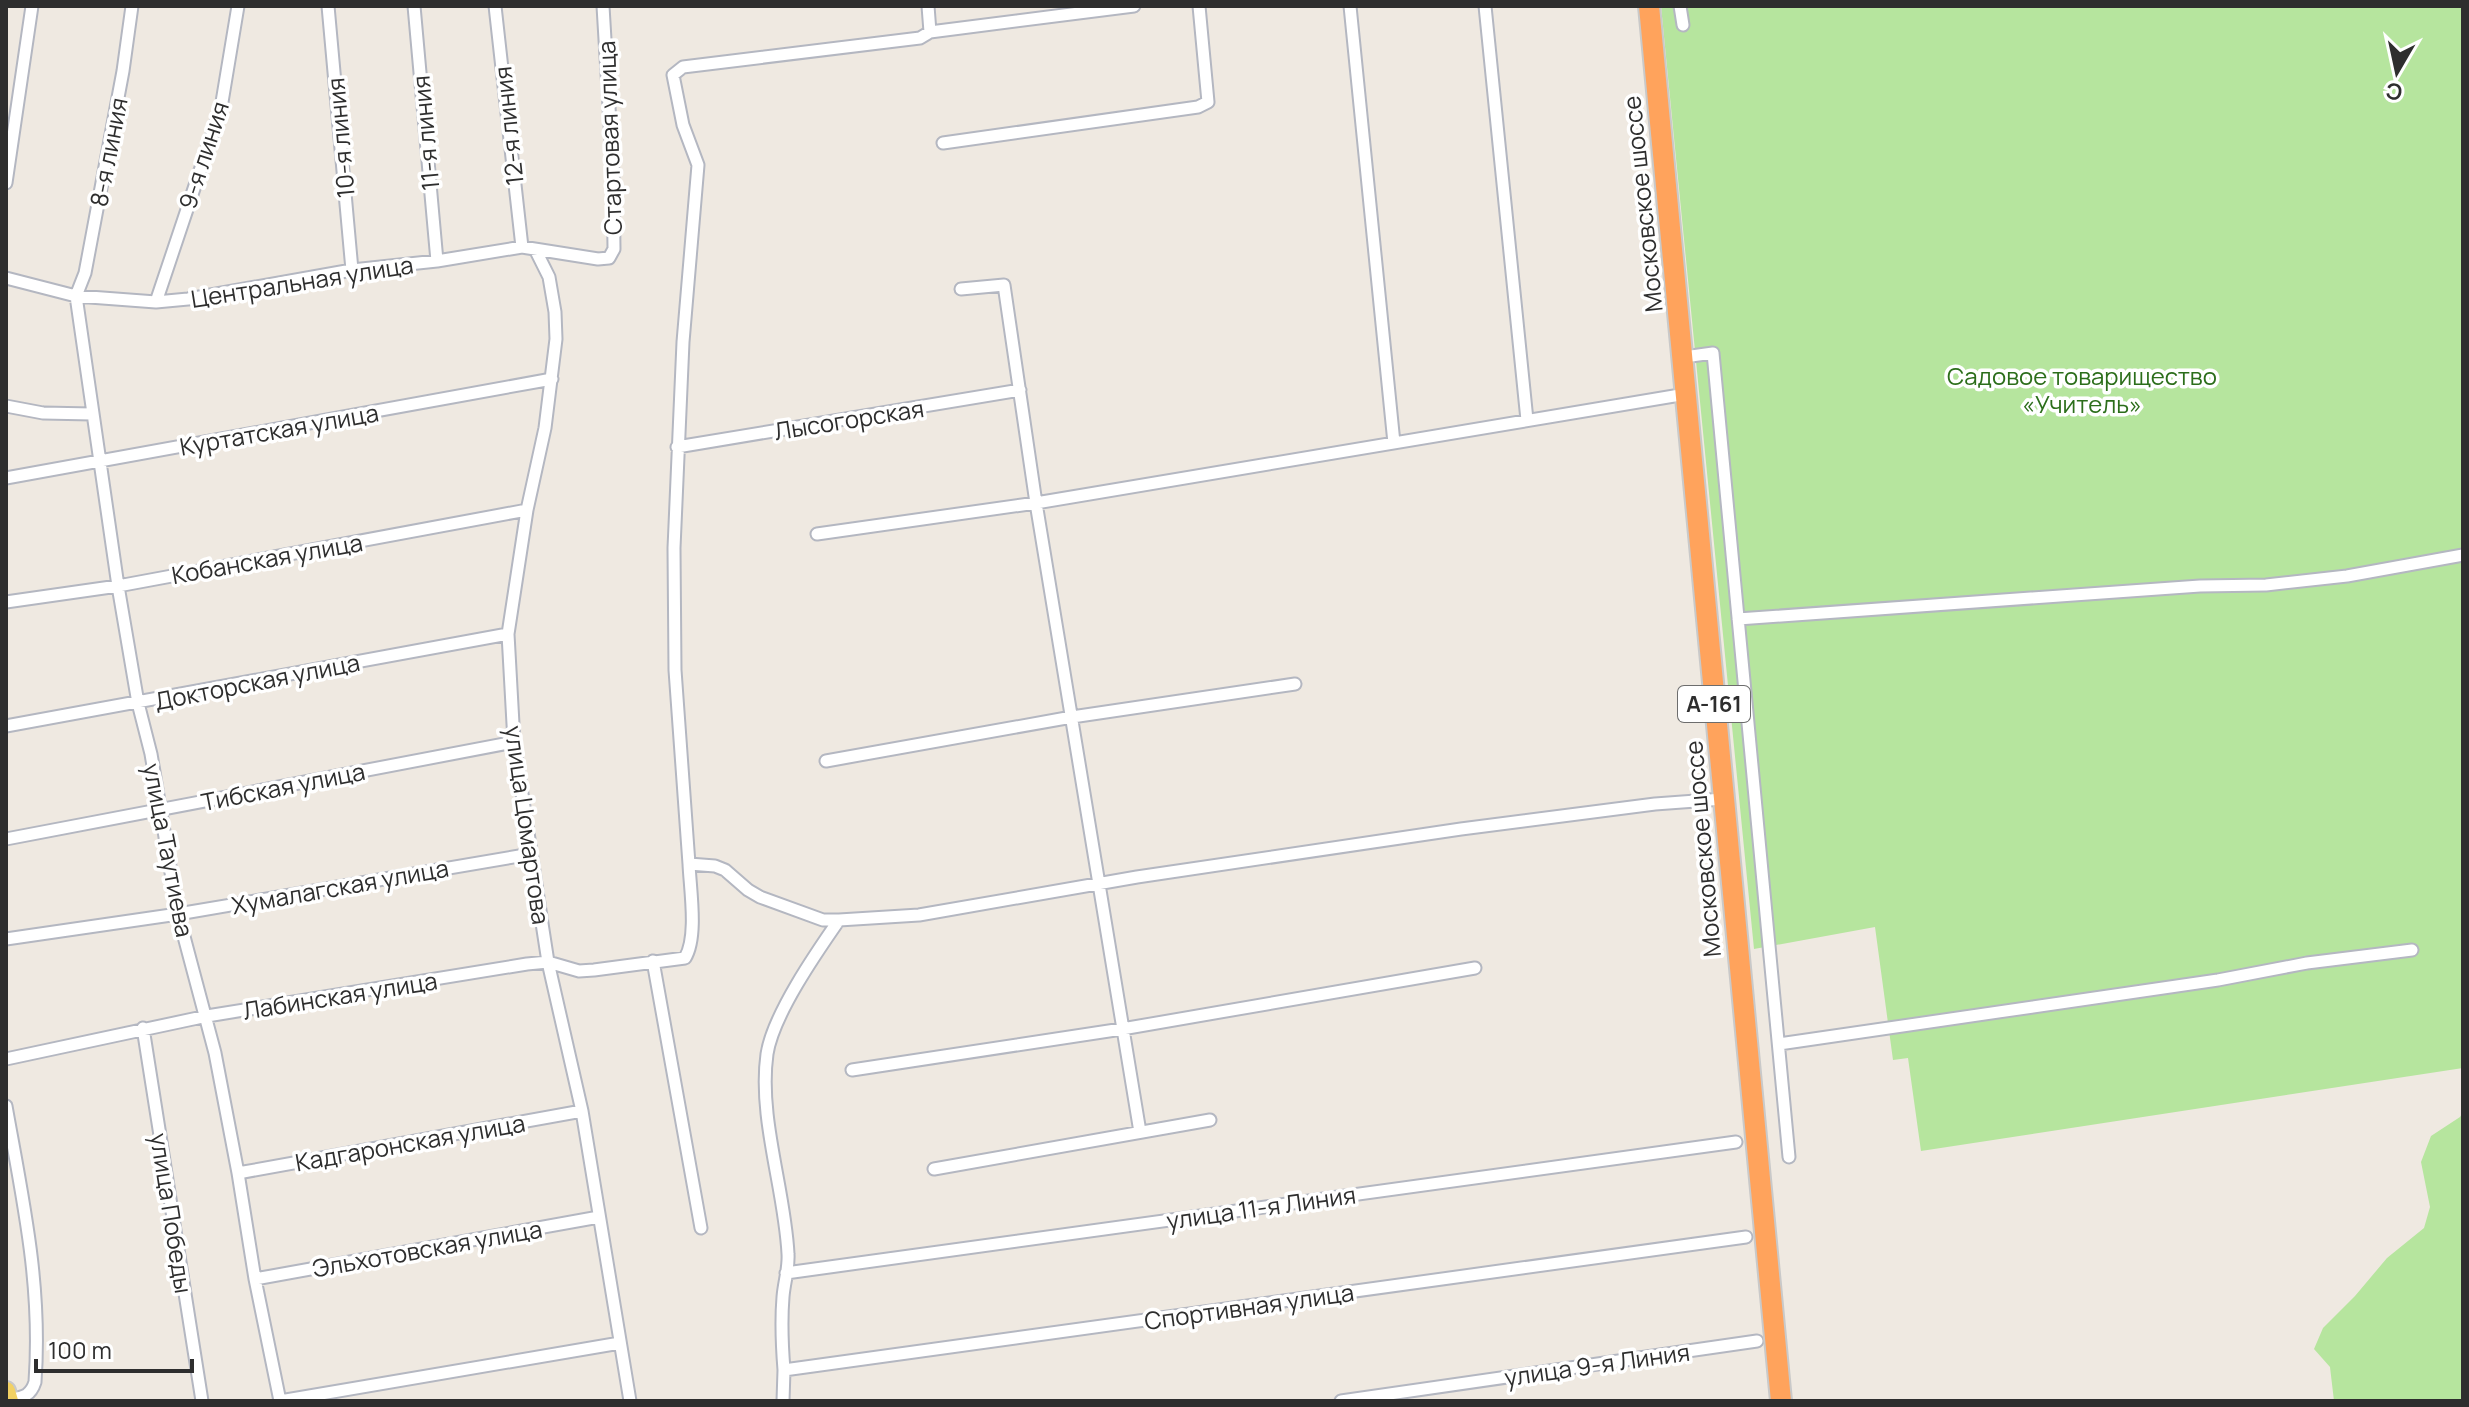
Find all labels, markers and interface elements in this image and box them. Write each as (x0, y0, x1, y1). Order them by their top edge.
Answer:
north arrow (2357, 32, 2437, 112)
street label: Стартовая улица (589, 40, 629, 236)
street label: 12-я линия (485, 65, 531, 187)
street label: 11-я линия (404, 74, 446, 192)
street label: 10-я линия (318, 76, 362, 200)
text: С (2383, 76, 2404, 108)
street label: Московское шоссе (1614, 94, 1670, 314)
street label: 8-я линия (81, 95, 135, 209)
street label: 9-я линия (170, 97, 236, 213)
street label: Центральная улица (188, 247, 416, 315)
park label: Садовое товарищество «Учитель» (1947, 359, 2217, 420)
street label: Лысогорская (772, 391, 926, 447)
street label: Куртатская улица (177, 395, 381, 463)
street label: Кобанская улица (169, 525, 365, 591)
street label: Докторская улица (152, 645, 362, 717)
road number: А-161 (1678, 686, 1750, 722)
street label: улица Цомартова (498, 723, 558, 927)
street label: Московское шоссе (1676, 739, 1728, 959)
street label: Тибская улица (198, 754, 368, 818)
street label: улица Таутиева (136, 760, 202, 940)
street label: Хумалагская улица (229, 851, 451, 921)
street label: Лабинская улица (240, 963, 440, 1027)
street label: Кадгаронская улица (292, 1106, 528, 1178)
street label: улица Победы (143, 1130, 201, 1296)
street label: улица 11-я Линия (1164, 1177, 1358, 1237)
street label: Эльхотовская улица (309, 1212, 545, 1284)
street label: Спортивная улица (1142, 1275, 1356, 1337)
scale bar (36, 1323, 192, 1373)
text: 100 m (48, 1333, 112, 1366)
street label: улица 9-я Линия (1502, 1335, 1692, 1393)

